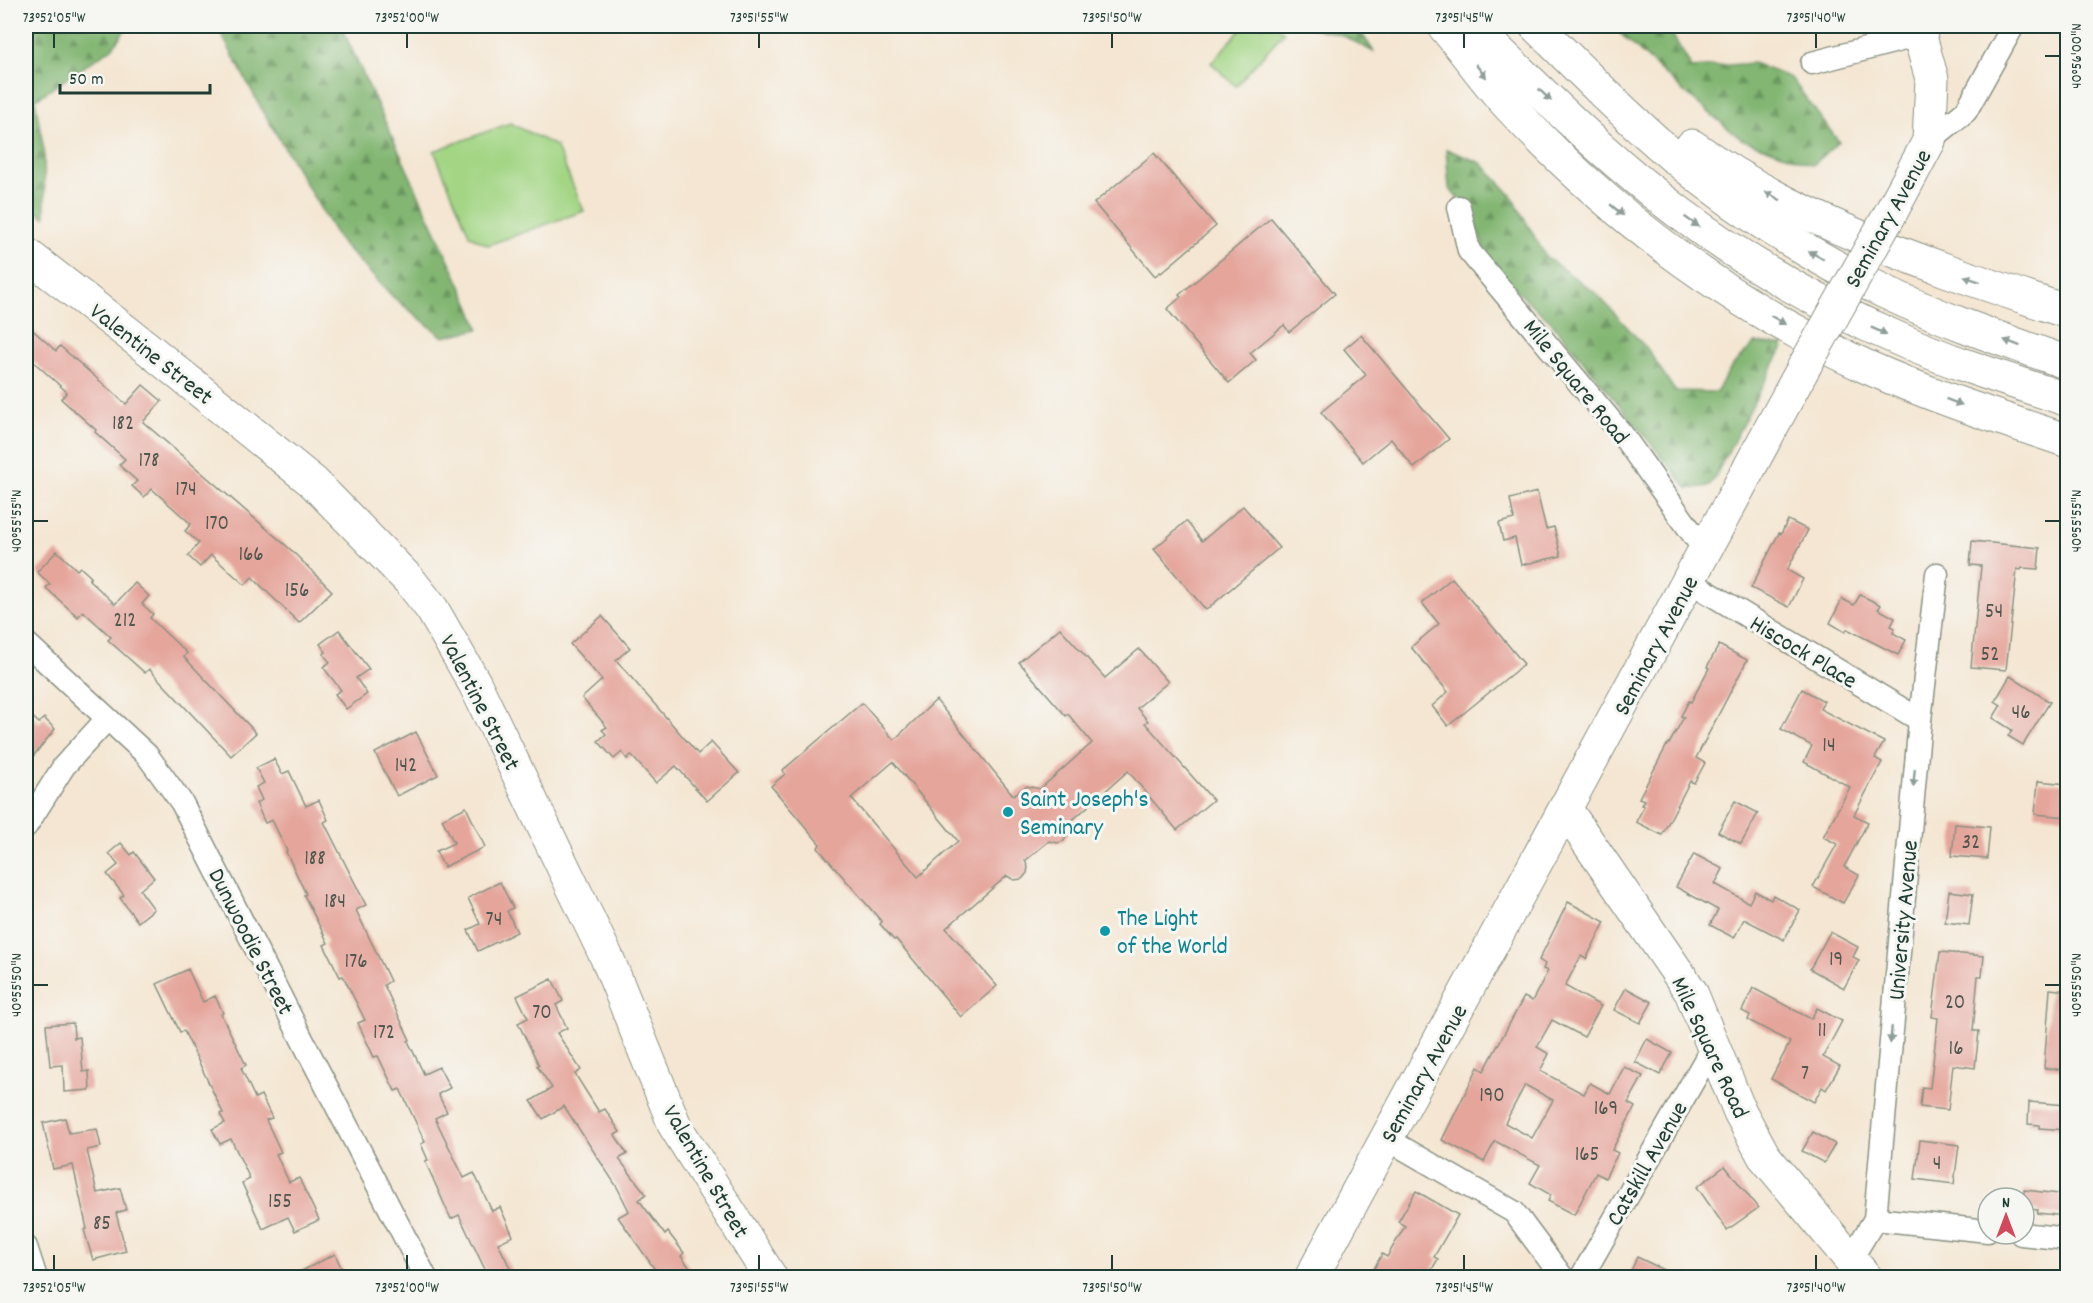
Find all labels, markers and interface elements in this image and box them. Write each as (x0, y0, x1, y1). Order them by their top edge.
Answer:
text: 73°52'05"W (23, 8, 86, 30)
text: 73°52'00"W (375, 8, 439, 30)
text: 73°51'55"W (730, 8, 789, 30)
text: 73°51'50"W (1082, 8, 1142, 30)
text: 73°51'45"W (1435, 8, 1493, 30)
text: 73°51'40"W (1787, 8, 1846, 30)
text: 40°56'00"N (2067, 23, 2089, 89)
scale bar (60, 57, 210, 95)
one-way arrow (1474, 63, 1487, 79)
text: 50 m (69, 68, 104, 93)
one-way arrow (1537, 88, 1552, 102)
street label: Seminary Avenue (1837, 144, 1942, 295)
one-way arrow (1765, 191, 1782, 201)
one-way arrow (1609, 203, 1624, 216)
one-way arrow (1684, 216, 1700, 228)
one-way arrow (1807, 250, 1824, 260)
one-way arrow (1963, 274, 1981, 284)
street label: Valentine Street (81, 296, 219, 415)
street label: Mile Square Road (1513, 313, 1636, 453)
one-way arrow (1769, 315, 1786, 325)
one-way arrow (1870, 326, 1888, 336)
one-way arrow (2003, 338, 2021, 348)
one-way arrow (1945, 397, 1963, 407)
house number: 182 (112, 410, 134, 440)
house number: 178 (138, 447, 160, 477)
house number: 174 (175, 476, 197, 506)
text: 40°55'55"N (7, 490, 29, 552)
text: 40°55'55"N (2067, 490, 2089, 552)
house number: 170 (205, 510, 229, 540)
house number: 166 (238, 541, 264, 571)
street label: Seminary Avenue (1606, 570, 1709, 722)
house number: 156 (285, 577, 309, 607)
house number: 54 (1985, 598, 2003, 628)
house number: 212 (114, 607, 136, 637)
street label: Hiscock Place (1742, 608, 1863, 699)
street label: Valentine Street (429, 629, 527, 778)
house number: 52 (1981, 641, 1999, 671)
house number: 46 (2011, 699, 2031, 729)
house number: 14 (1822, 732, 1836, 762)
house number: 142 (395, 752, 417, 782)
one-way arrow (1909, 769, 1919, 788)
place label: Saint Joseph's Seminary (1020, 784, 1149, 846)
marker: Saint Joseph's Seminary (1001, 805, 1015, 819)
house number: 32 (1962, 829, 1980, 859)
street label: University Avenue (1881, 839, 1929, 1002)
house number: 188 (304, 845, 326, 875)
street label: Dunwoodie Street (198, 863, 301, 1022)
house number: 184 (324, 888, 346, 918)
place label: The Light of the World (1117, 903, 1228, 965)
house number: 74 (486, 906, 502, 936)
marker: The Light of the World (1098, 924, 1112, 938)
house number: 19 (1829, 946, 1843, 976)
house number: 176 (345, 948, 367, 978)
text: 40°55'50"N (7, 953, 29, 1017)
text: 40°55'50"N (2067, 953, 2089, 1017)
street label: Mile Square Road (1661, 972, 1756, 1125)
house number: 20 (1945, 989, 1965, 1019)
house number: 70 (532, 999, 552, 1029)
street label: Seminary Avenue (1373, 999, 1478, 1150)
house number: 11 (1817, 1017, 1827, 1047)
house number: 172 (373, 1019, 395, 1049)
one-way arrow (1886, 1026, 1896, 1045)
house number: 16 (1949, 1035, 1963, 1065)
house number: 7 (1801, 1060, 1809, 1090)
house number: 190 (1479, 1082, 1505, 1112)
house number: 169 (1594, 1095, 1618, 1125)
street label: Catskill Avenue (1599, 1096, 1698, 1233)
street label: Valentine Street (652, 1100, 756, 1246)
house number: 165 (1575, 1141, 1599, 1171)
house number: 4 (1933, 1150, 1941, 1180)
north arrow (1976, 1186, 2036, 1246)
house number: 155 (268, 1188, 292, 1218)
text: N (2002, 1192, 2010, 1215)
house number: 85 (93, 1210, 111, 1240)
text: 73°52'05"W (23, 1278, 86, 1300)
text: 73°52'00"W (375, 1278, 439, 1300)
text: 73°51'55"W (730, 1278, 789, 1300)
text: 73°51'50"W (1082, 1278, 1142, 1300)
text: 73°51'45"W (1435, 1278, 1493, 1300)
text: 73°51'40"W (1787, 1278, 1846, 1300)

